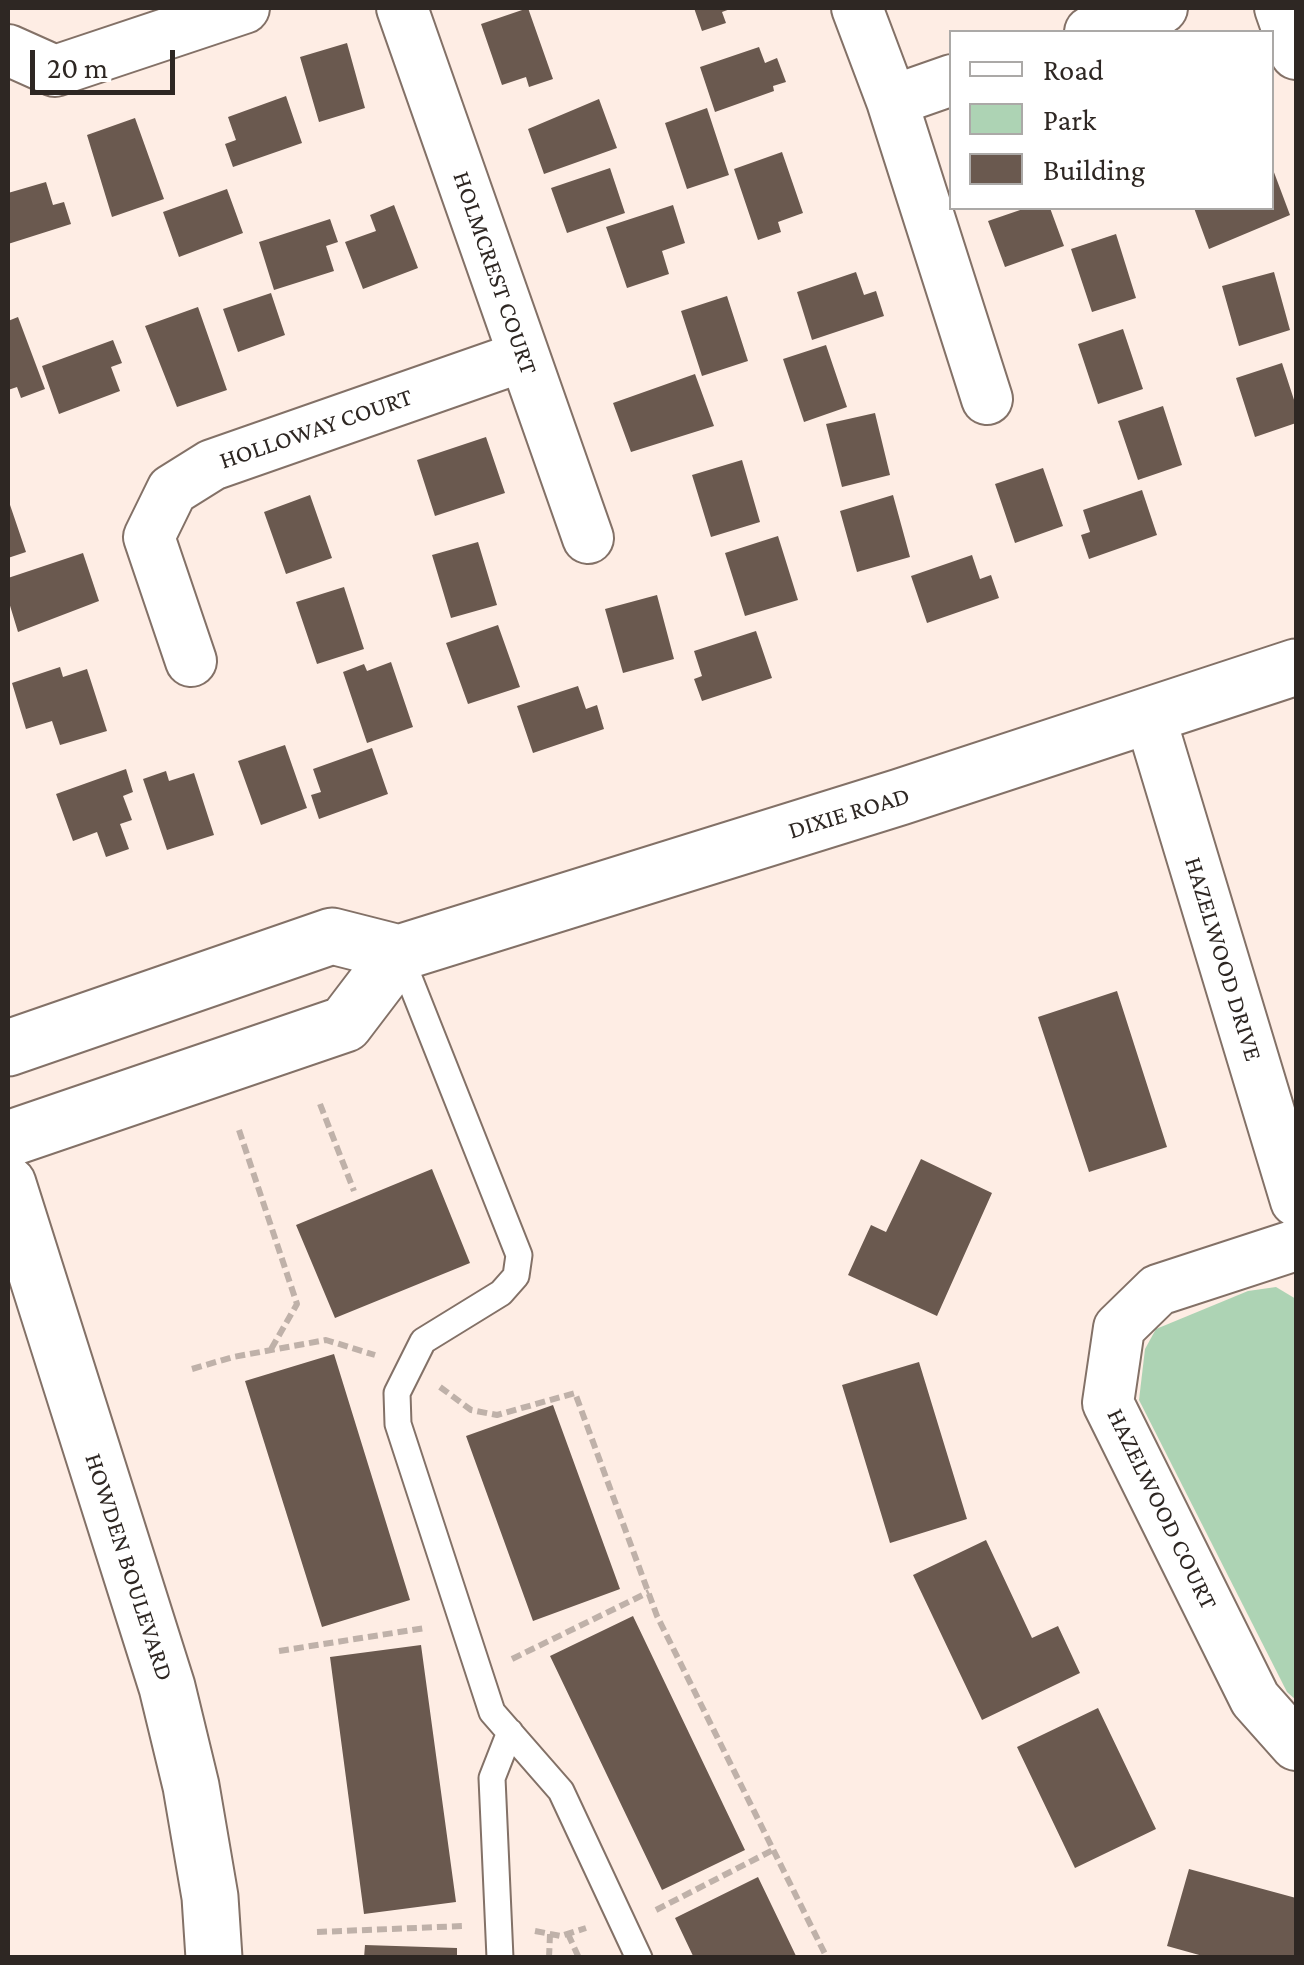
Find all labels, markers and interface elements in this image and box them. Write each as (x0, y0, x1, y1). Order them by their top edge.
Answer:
scale bar (35, 30, 180, 92)
legend (949, 30, 1274, 210)
text: 20 m (47, 51, 108, 84)
text: Road (1043, 53, 1104, 86)
text: Park (1043, 103, 1096, 136)
text: Building (1043, 153, 1145, 186)
street label: HOLMCREST COURT (446, 167, 544, 379)
street label: HOLLOWAY COURT (216, 382, 416, 476)
street label: DIXIE ROAD (785, 780, 913, 846)
street label: HAZELWOOD DRIVE (1178, 853, 1268, 1065)
street label: HAZELWOOD COURT (1100, 1403, 1224, 1615)
street label: HOWDEN BOULEVARD (78, 1449, 180, 1685)

